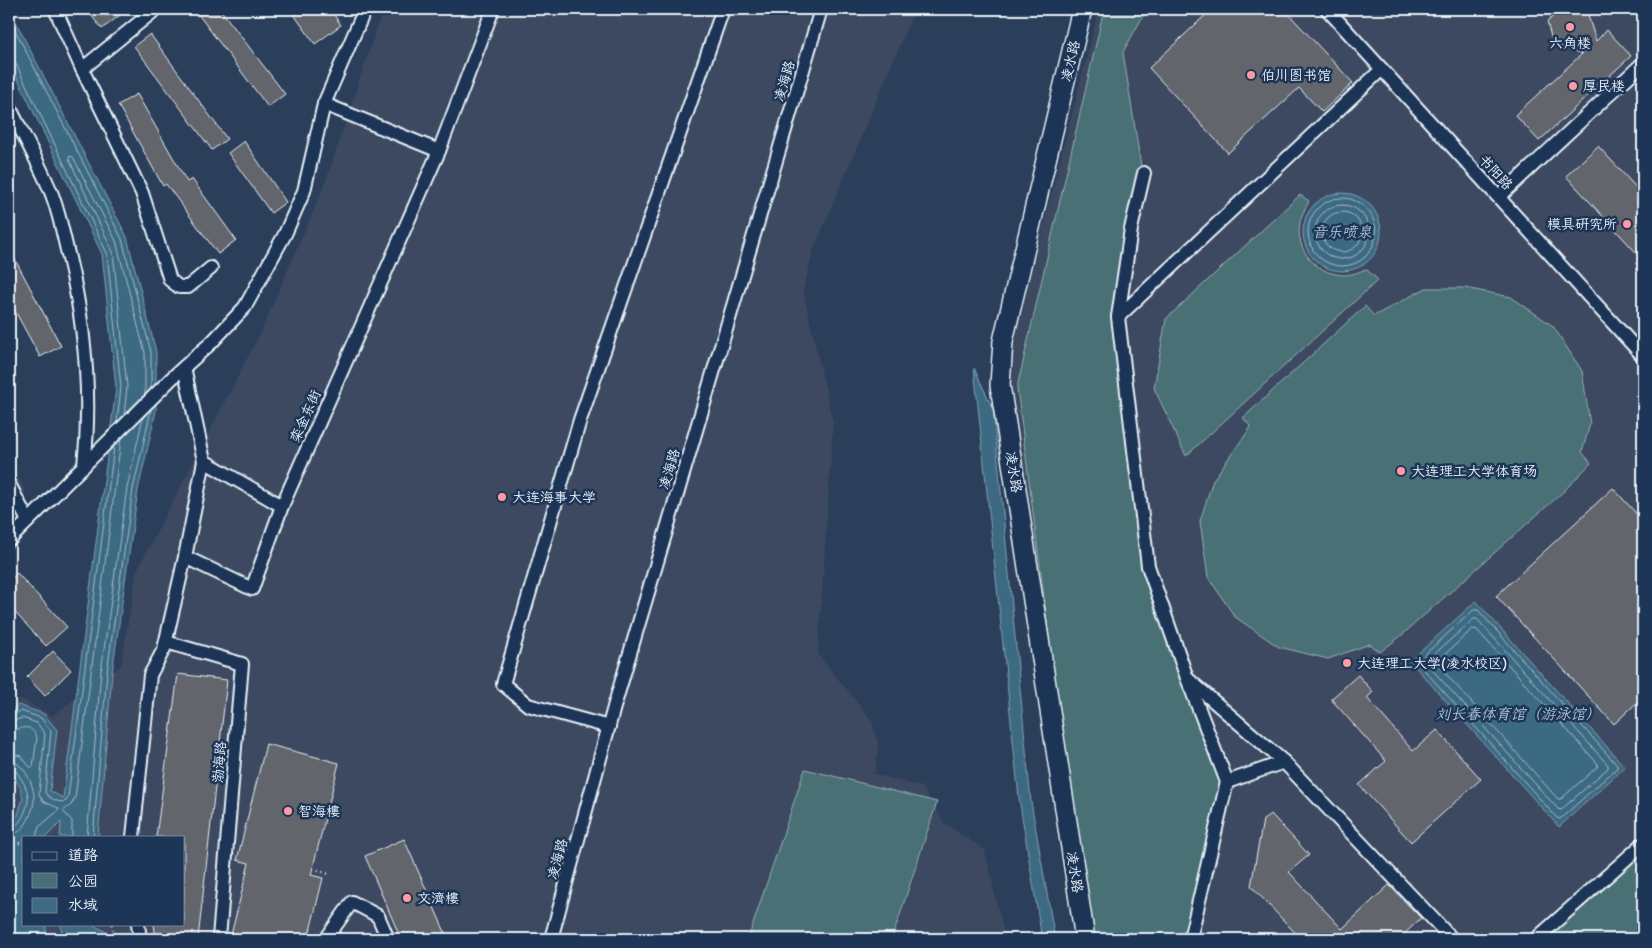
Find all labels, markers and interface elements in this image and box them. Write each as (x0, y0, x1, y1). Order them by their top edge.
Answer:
marker: 六角楼 (1564, 21, 1576, 33)
place label: 六角楼 (1549, 35, 1591, 52)
street label: 凌水路 (1057, 39, 1083, 83)
street label: 凌海路 (771, 59, 798, 104)
place label: 伯川图书馆 (1261, 67, 1331, 84)
marker: 伯川图书馆 (1245, 69, 1257, 81)
place label: 厚民楼 (1583, 78, 1625, 95)
marker: 厚民楼 (1567, 80, 1579, 92)
street label: 书阳路 (1475, 151, 1516, 193)
place label: 模具研究所 (1547, 216, 1617, 233)
marker: 模具研究所 (1621, 218, 1633, 230)
water label: 音乐喷泉 (1312, 223, 1372, 242)
street label: 栾金东街 (286, 387, 325, 445)
street label: 凌海路 (656, 447, 683, 492)
street label: 凌水路 (1002, 450, 1025, 494)
place label: 大连理工大学体育场 (1411, 463, 1537, 480)
marker: 大连理工大学体育场 (1395, 465, 1407, 477)
place label: 大连海事大学 (512, 489, 596, 506)
marker: 大连海事大学 (496, 491, 508, 503)
place label: 大连理工大学(凌水校区) (1357, 655, 1507, 672)
marker: 大连理工大学(凌水校区) (1341, 657, 1353, 669)
water label: 刘长春体育馆（游泳馆） (1435, 705, 1601, 724)
street label: 渤海路 (209, 740, 230, 784)
place label: 智海樓 (298, 803, 340, 820)
marker: 智海樓 (282, 805, 294, 817)
legend (22, 836, 185, 926)
street label: 凌海路 (544, 837, 571, 882)
text: 道路 (68, 846, 98, 865)
street label: 凌水路 (1063, 850, 1086, 894)
text: 公园 (68, 872, 98, 891)
place label: 文濟樓 (417, 890, 459, 907)
marker: 文濟樓 (401, 892, 413, 904)
text: 水域 (68, 896, 98, 915)

